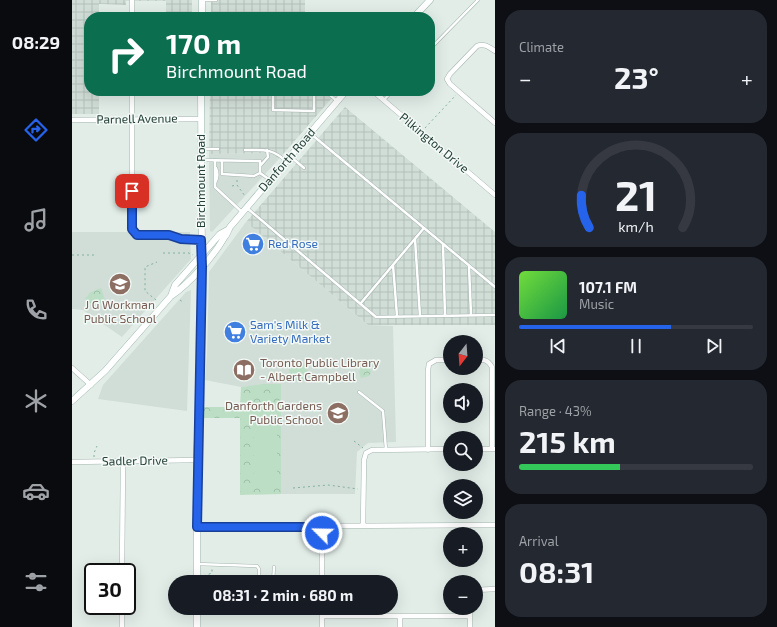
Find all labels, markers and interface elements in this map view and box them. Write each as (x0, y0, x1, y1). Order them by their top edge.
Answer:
text: 170 m (166, 26, 241, 60)
icon: right (100, 28, 152, 80)
text: 08:29 (12, 31, 60, 53)
text: Climate (519, 39, 564, 55)
text: 23° (614, 59, 659, 95)
text: Birchmount Road (166, 60, 307, 82)
text: − (519, 65, 532, 91)
text: + (741, 65, 753, 91)
street label: Pilkington Drive (397, 109, 472, 175)
street label: Parnell Avenue (96, 110, 178, 126)
icon: directions (22, 116, 50, 144)
street label: Danforth Road (255, 125, 318, 194)
street label: Birchmount Road (193, 134, 207, 228)
text: 21 (615, 169, 657, 219)
pin (115, 174, 149, 208)
icon: arrive (121, 180, 143, 202)
icon: music (22, 206, 50, 234)
text: km/h (618, 218, 654, 235)
supermarket icon: Red Rose (240, 231, 266, 257)
place label: Red Rose (268, 236, 318, 250)
school or university icon: J G Workman Public School (107, 271, 133, 297)
text: 107.1 FM (579, 278, 637, 296)
icon: phone (22, 296, 50, 324)
text: Music (579, 296, 614, 312)
place label: J G Workman Public School (84, 297, 157, 325)
place label: Sam's Milk & Variety Market (250, 317, 330, 345)
supermarket icon: Sam's Milk & Variety Market (222, 319, 248, 345)
north arrow (443, 335, 483, 375)
map controls (443, 335, 483, 615)
icon: previous (547, 335, 569, 357)
icon: pause (625, 335, 647, 357)
icon: next (703, 335, 725, 357)
place label: Toronto Public Library - Albert Campbell (260, 355, 380, 383)
library icon: Toronto Public Library - Albert Campbell (231, 357, 257, 383)
button: sound (443, 383, 483, 423)
icon: climate (22, 387, 50, 415)
place label: Danforth Gardens Public School (225, 398, 322, 426)
school or university icon: Danforth Gardens Public School (325, 400, 351, 426)
text: Range · 43% (519, 403, 592, 419)
text: 215 km (519, 423, 616, 459)
button: search (443, 431, 483, 471)
street label: Sadler Drive (102, 452, 168, 468)
icon: car (22, 477, 50, 505)
button: layers (443, 479, 483, 519)
position arrow (301, 512, 343, 554)
button: + (443, 527, 483, 567)
text: Arrival (519, 533, 559, 549)
text: 08:31 (519, 553, 594, 589)
speed limit sign: 30 (84, 563, 136, 615)
icon: filters (22, 568, 50, 596)
button: − (443, 575, 483, 615)
text: 08:31 · 2 min · 680 m (213, 586, 353, 604)

